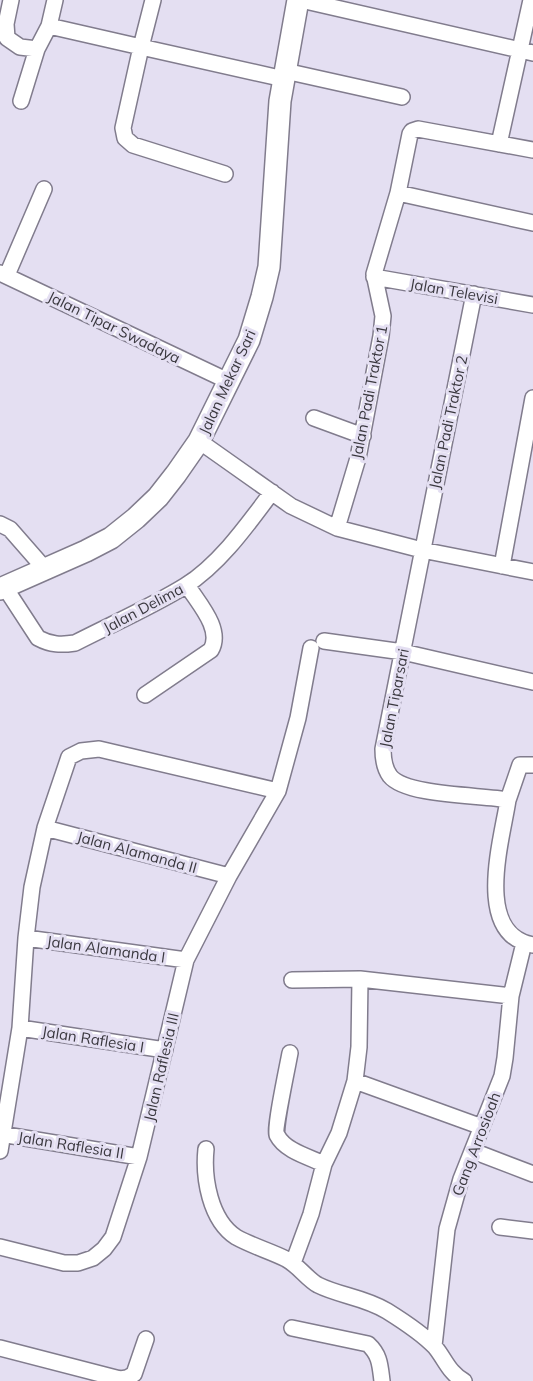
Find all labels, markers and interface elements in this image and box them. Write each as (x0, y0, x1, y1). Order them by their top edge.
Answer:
street label: Jalan Televisi (408, 274, 500, 308)
street label: Jalan Tipar Swadaya (45, 287, 183, 367)
street label: Jalan Padi Traktor 1 (347, 323, 391, 461)
street label: Jalan Mekar Sari (194, 326, 260, 438)
street label: Jalan Padi Traktor 2 (425, 353, 471, 491)
street label: Jalan Delima (100, 579, 186, 637)
street label: Jalan Tiparsari (375, 647, 413, 749)
street label: Jalan Alamanda II (75, 827, 199, 877)
street label: Jalan Alamanda I (45, 931, 167, 967)
street label: Jalan Raflesia III (139, 1011, 183, 1123)
street label: Jalan Raflesia I (41, 1022, 145, 1056)
street label: Gang Arrosioah (448, 1089, 504, 1199)
street label: Jalan Raflesia II (17, 1127, 125, 1163)

